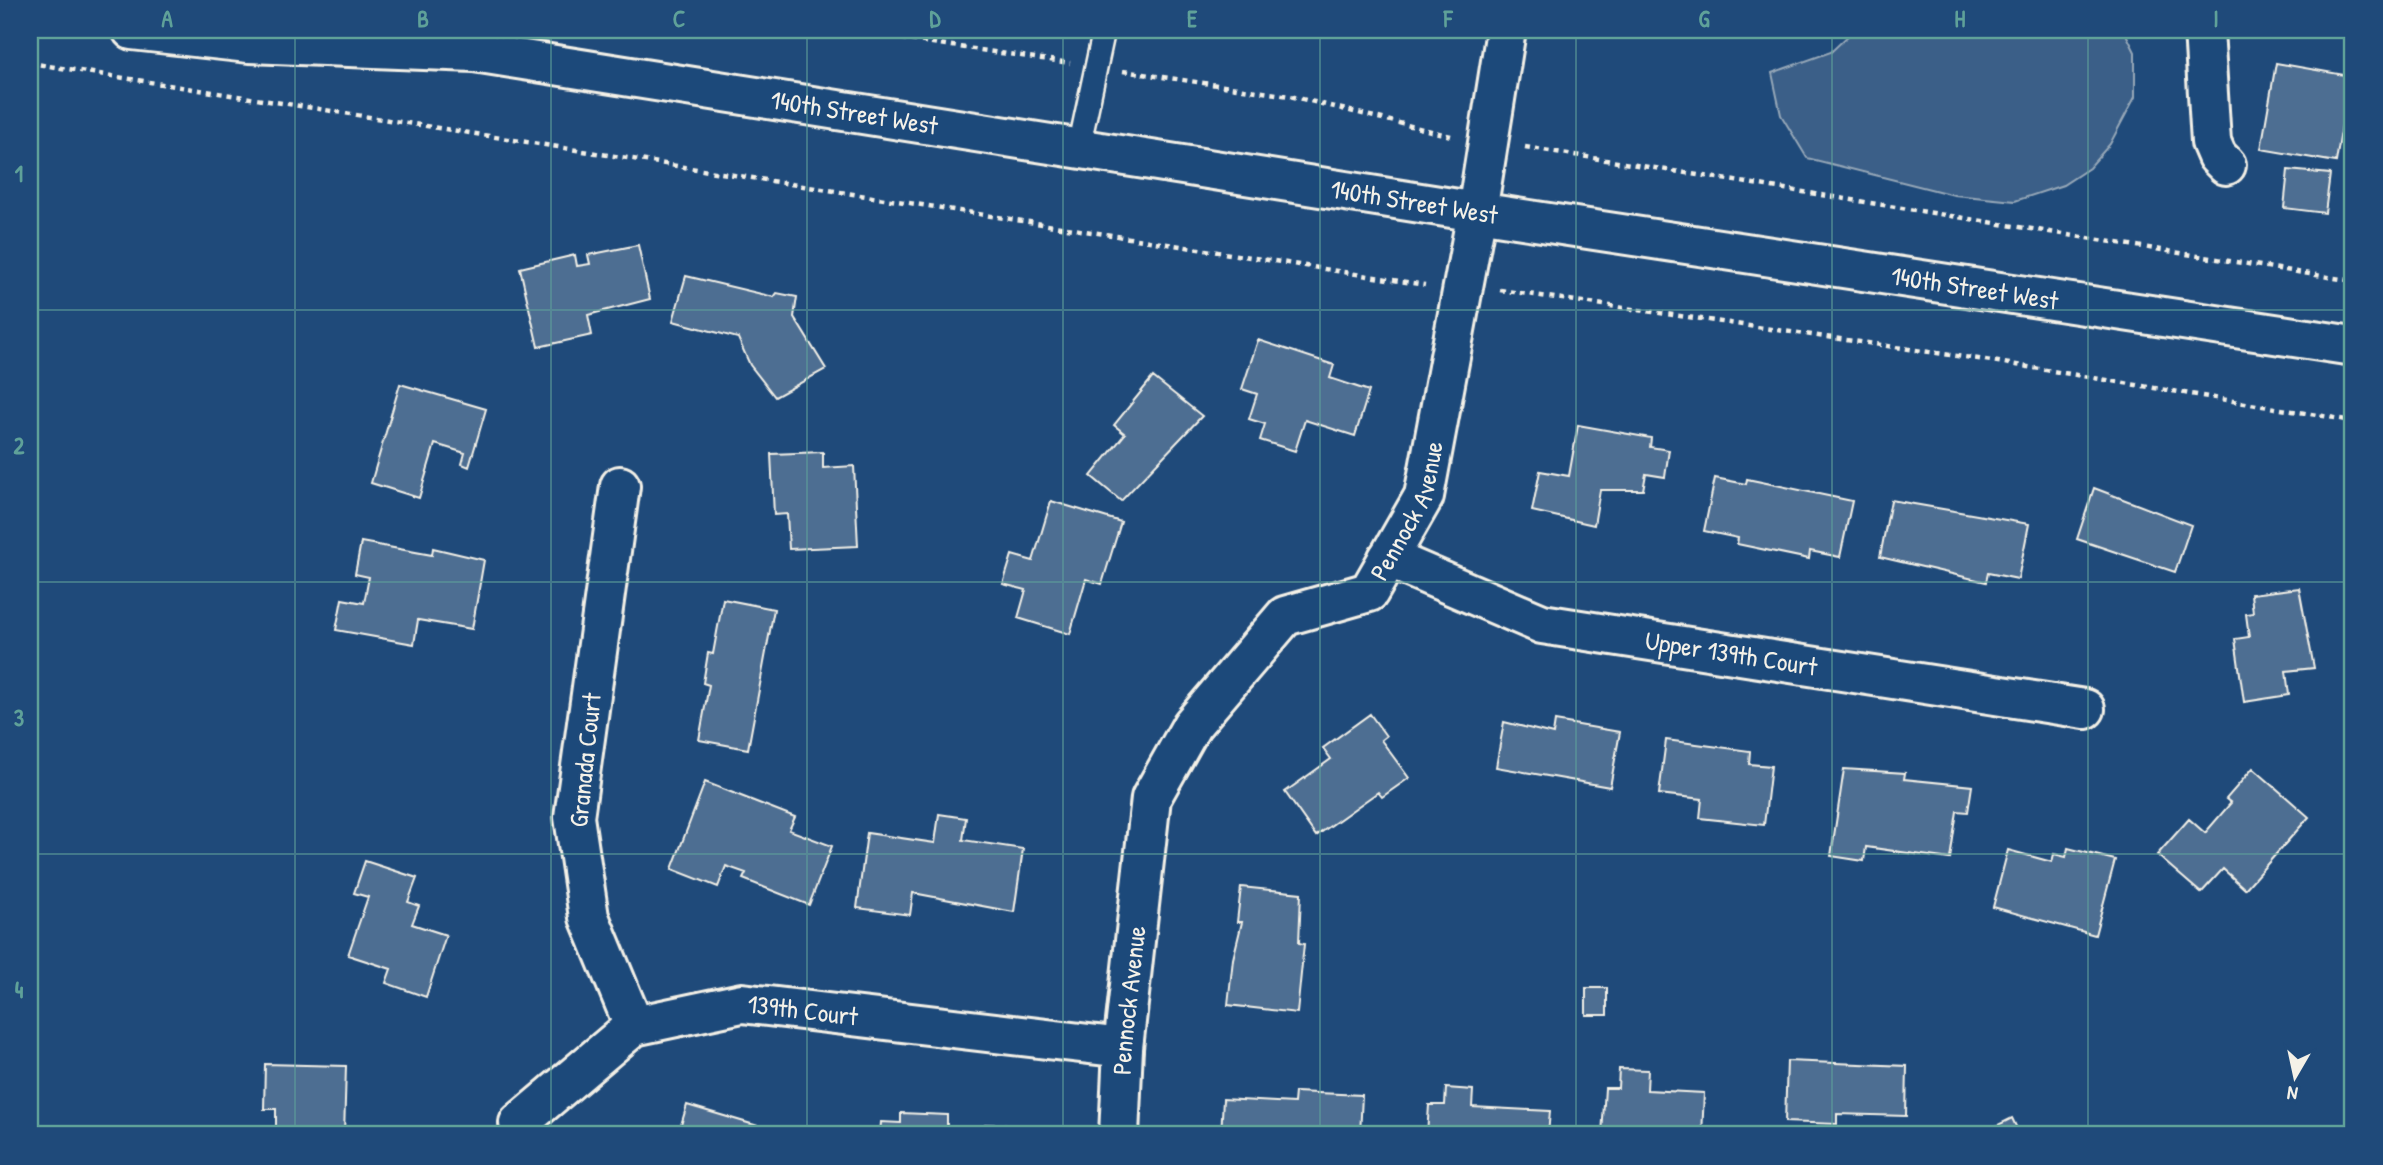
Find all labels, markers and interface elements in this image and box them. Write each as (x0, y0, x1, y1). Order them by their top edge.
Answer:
text: A (161, 3, 173, 34)
text: B (417, 3, 429, 34)
text: C (673, 3, 685, 34)
text: D (930, 3, 942, 34)
text: E (1187, 3, 1198, 34)
text: F (1443, 3, 1454, 34)
text: G (1698, 3, 1710, 34)
text: H (1955, 3, 1966, 34)
text: I (2213, 3, 2219, 34)
street label: 140th Street West (768, 82, 941, 143)
text: 1 (15, 158, 23, 189)
street label: 140th Street West (1328, 171, 1501, 232)
street label: 140th Street West (1889, 258, 2062, 318)
text: 2 (14, 430, 25, 461)
street label: Pennock Avenue (1361, 438, 1451, 586)
street label: Upper 139th Court (1643, 622, 1821, 684)
street label: Granada Court (560, 690, 609, 829)
text: 3 (14, 702, 24, 733)
street label: Pennock Avenue (1104, 924, 1154, 1076)
text: 4 (15, 974, 24, 1005)
street label: 139th Court (746, 986, 861, 1034)
north arrow (2260, 1042, 2330, 1112)
text: N (2285, 1080, 2299, 1107)

